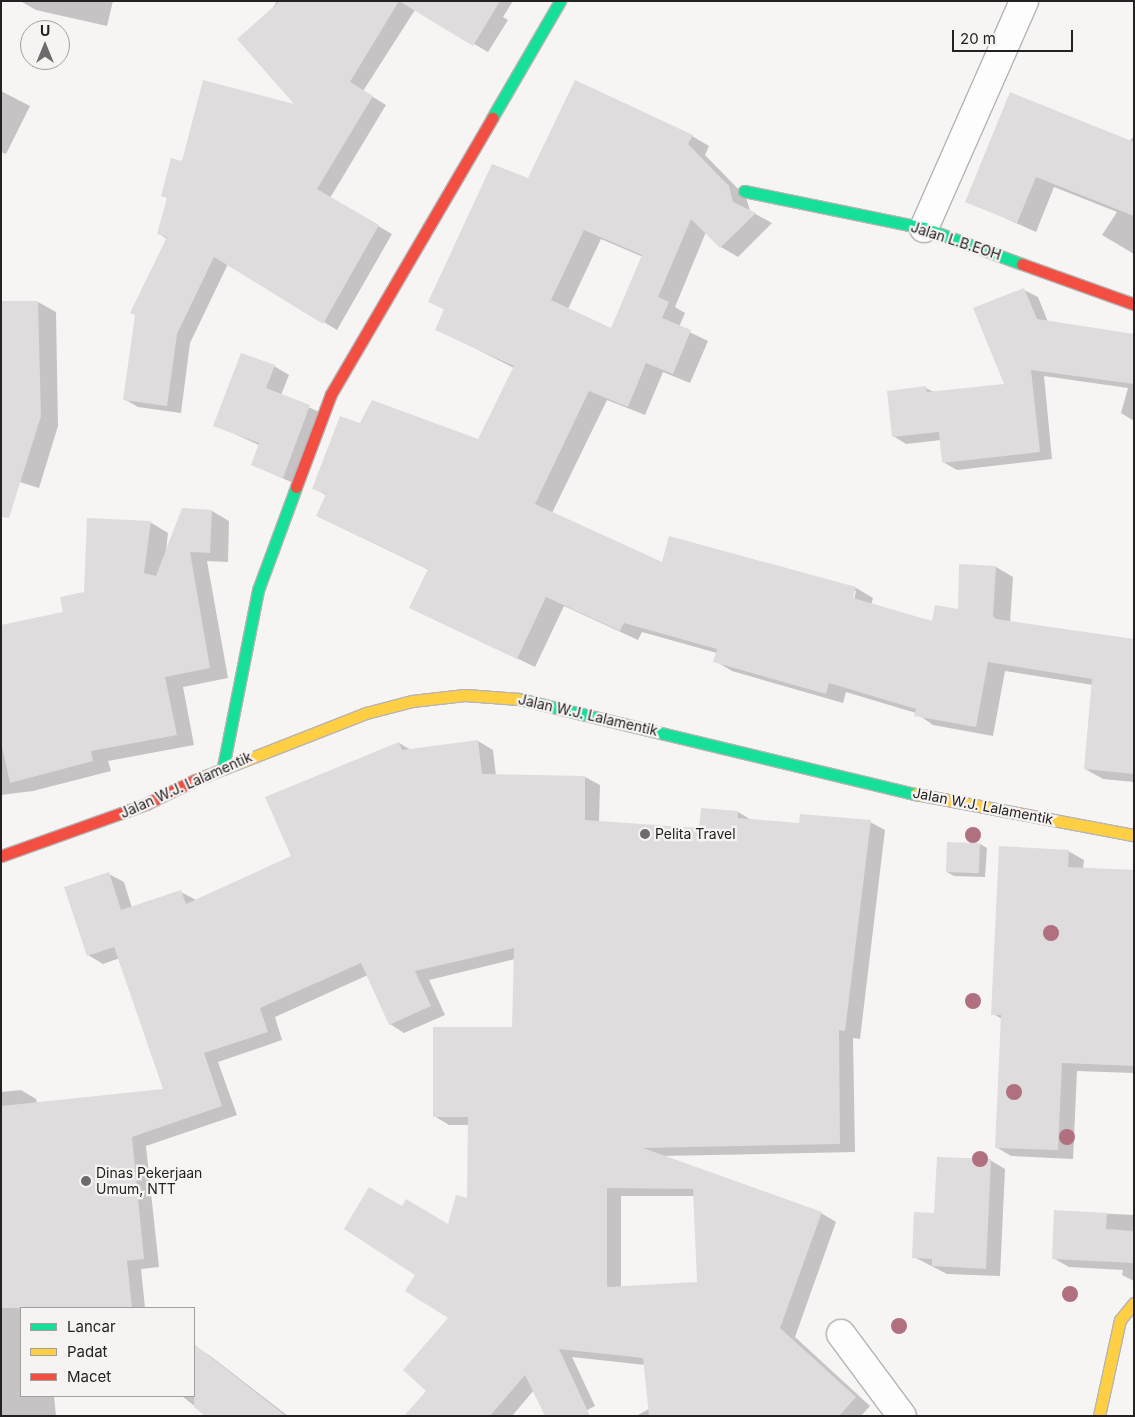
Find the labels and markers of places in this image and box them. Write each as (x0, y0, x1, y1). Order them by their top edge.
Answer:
place label: Pelita Travel (655, 826, 736, 842)
marker: Pelita Travel (639, 828, 651, 840)
place label: Dinas Pekerjaan Umum, NTT (96, 1165, 202, 1198)
marker: Dinas Pekerjaan Umum, NTT (80, 1175, 92, 1187)

